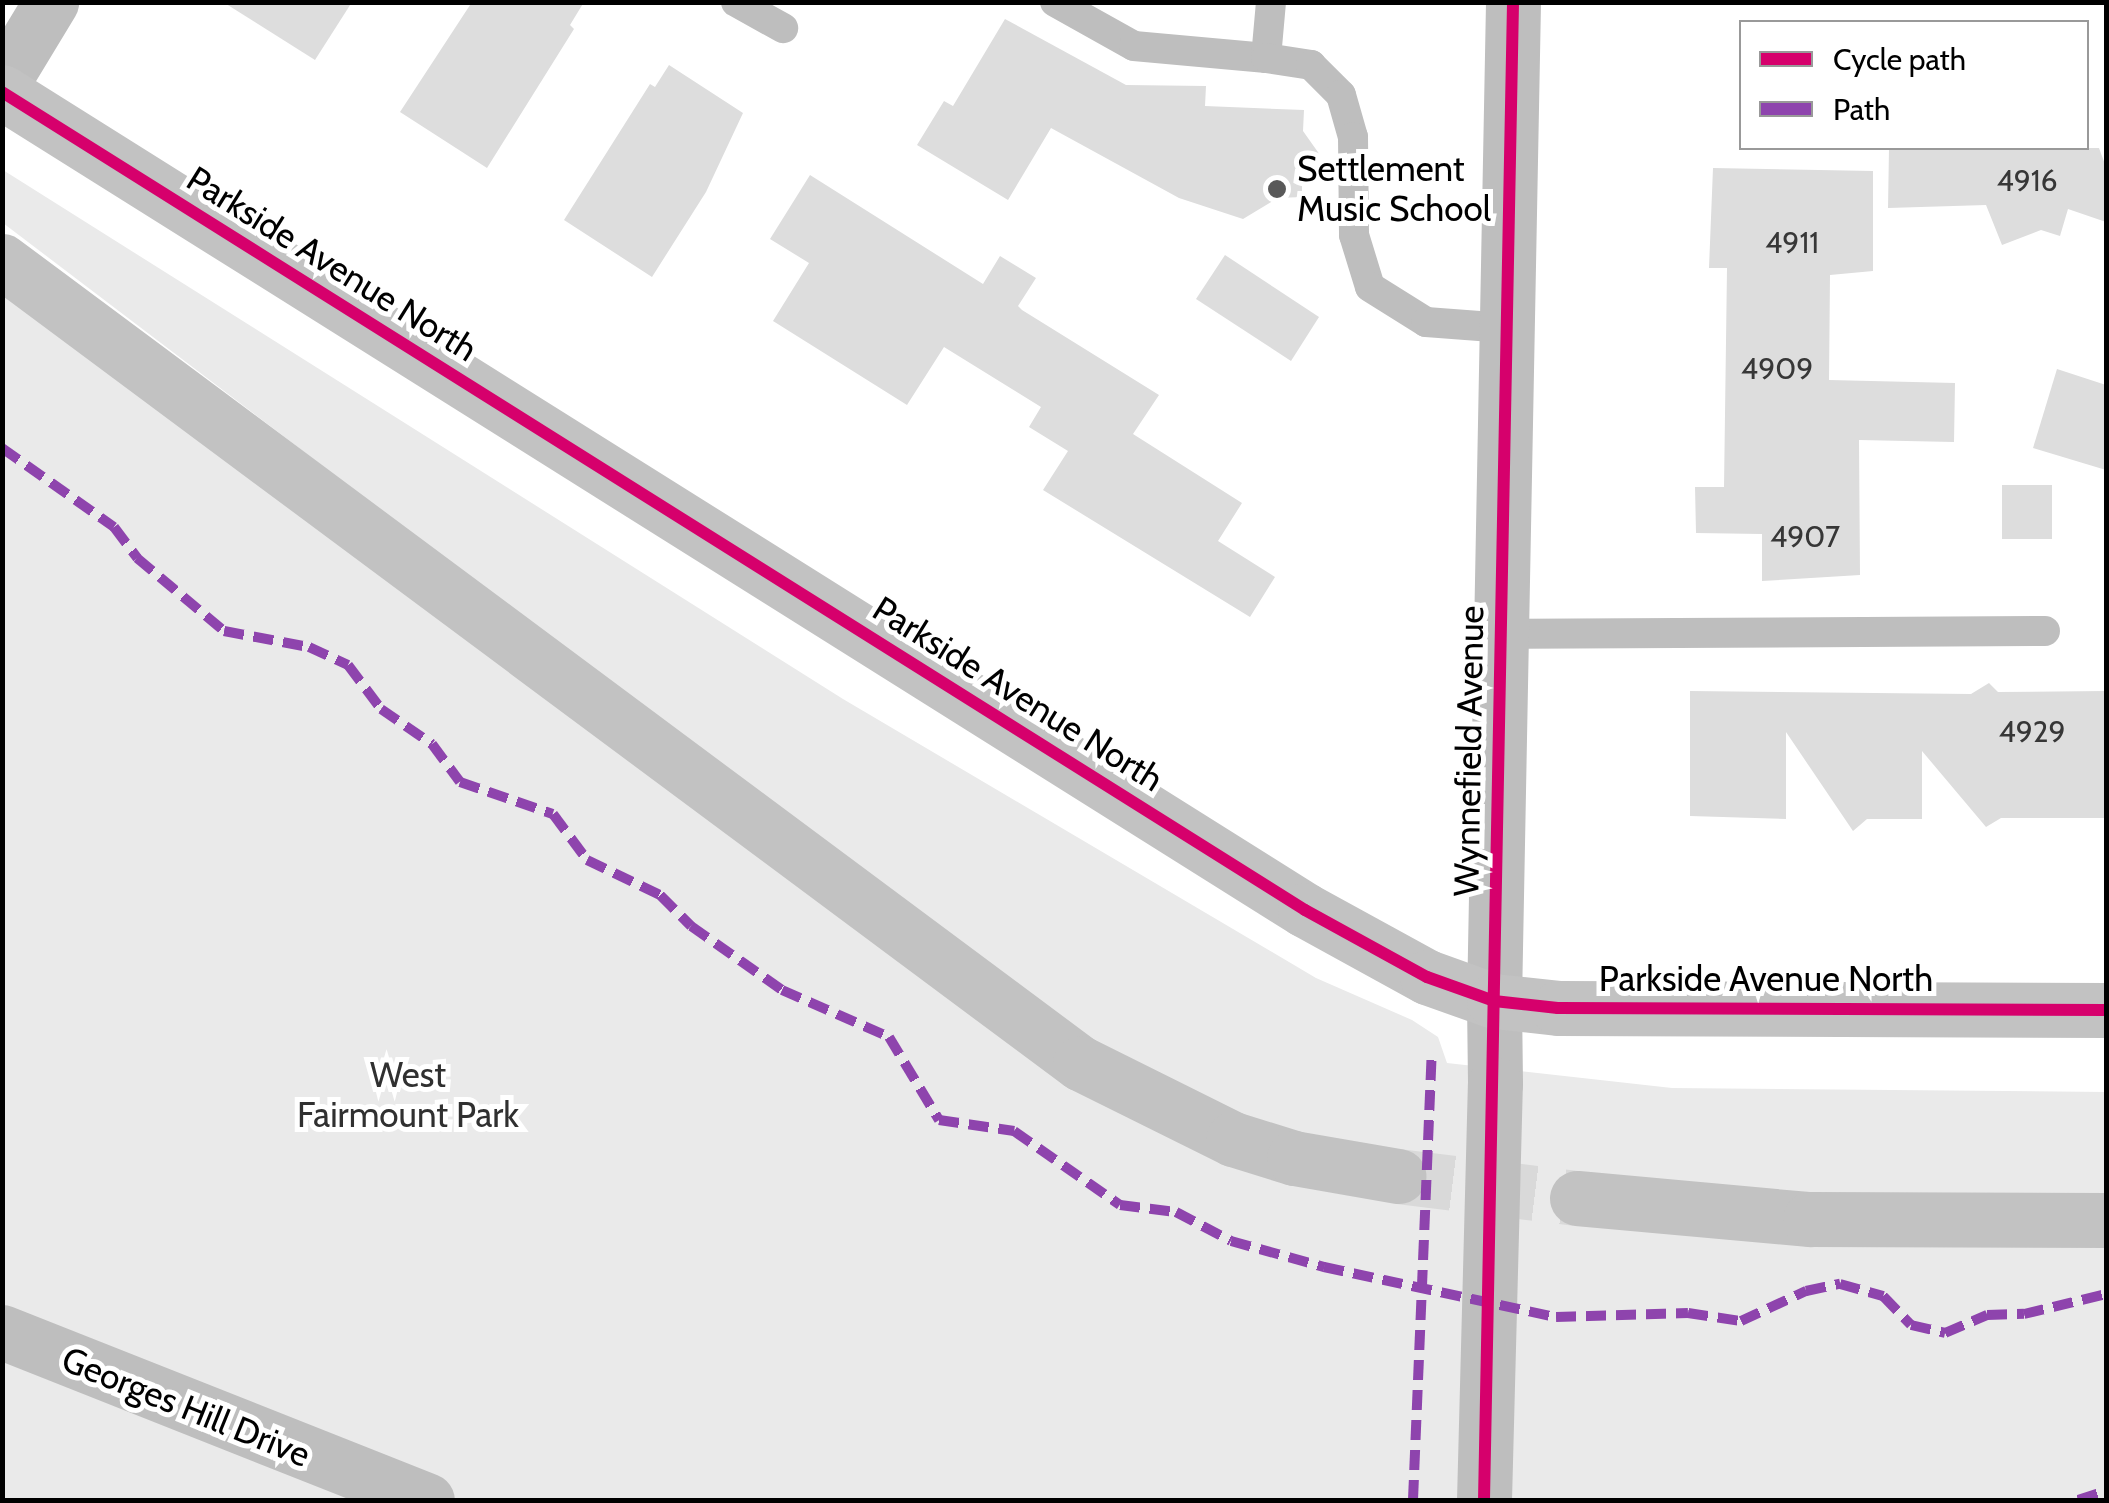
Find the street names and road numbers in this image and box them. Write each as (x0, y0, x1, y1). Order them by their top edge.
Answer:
street label: Parkside Avenue North (179, 158, 485, 370)
street label: Parkside Avenue North (865, 588, 1171, 800)
street label: Wynnefield Avenue (1445, 605, 1493, 897)
street label: Parkside Avenue North (1599, 958, 1933, 1000)
street label: Georges Hill Drive (56, 1338, 316, 1476)

